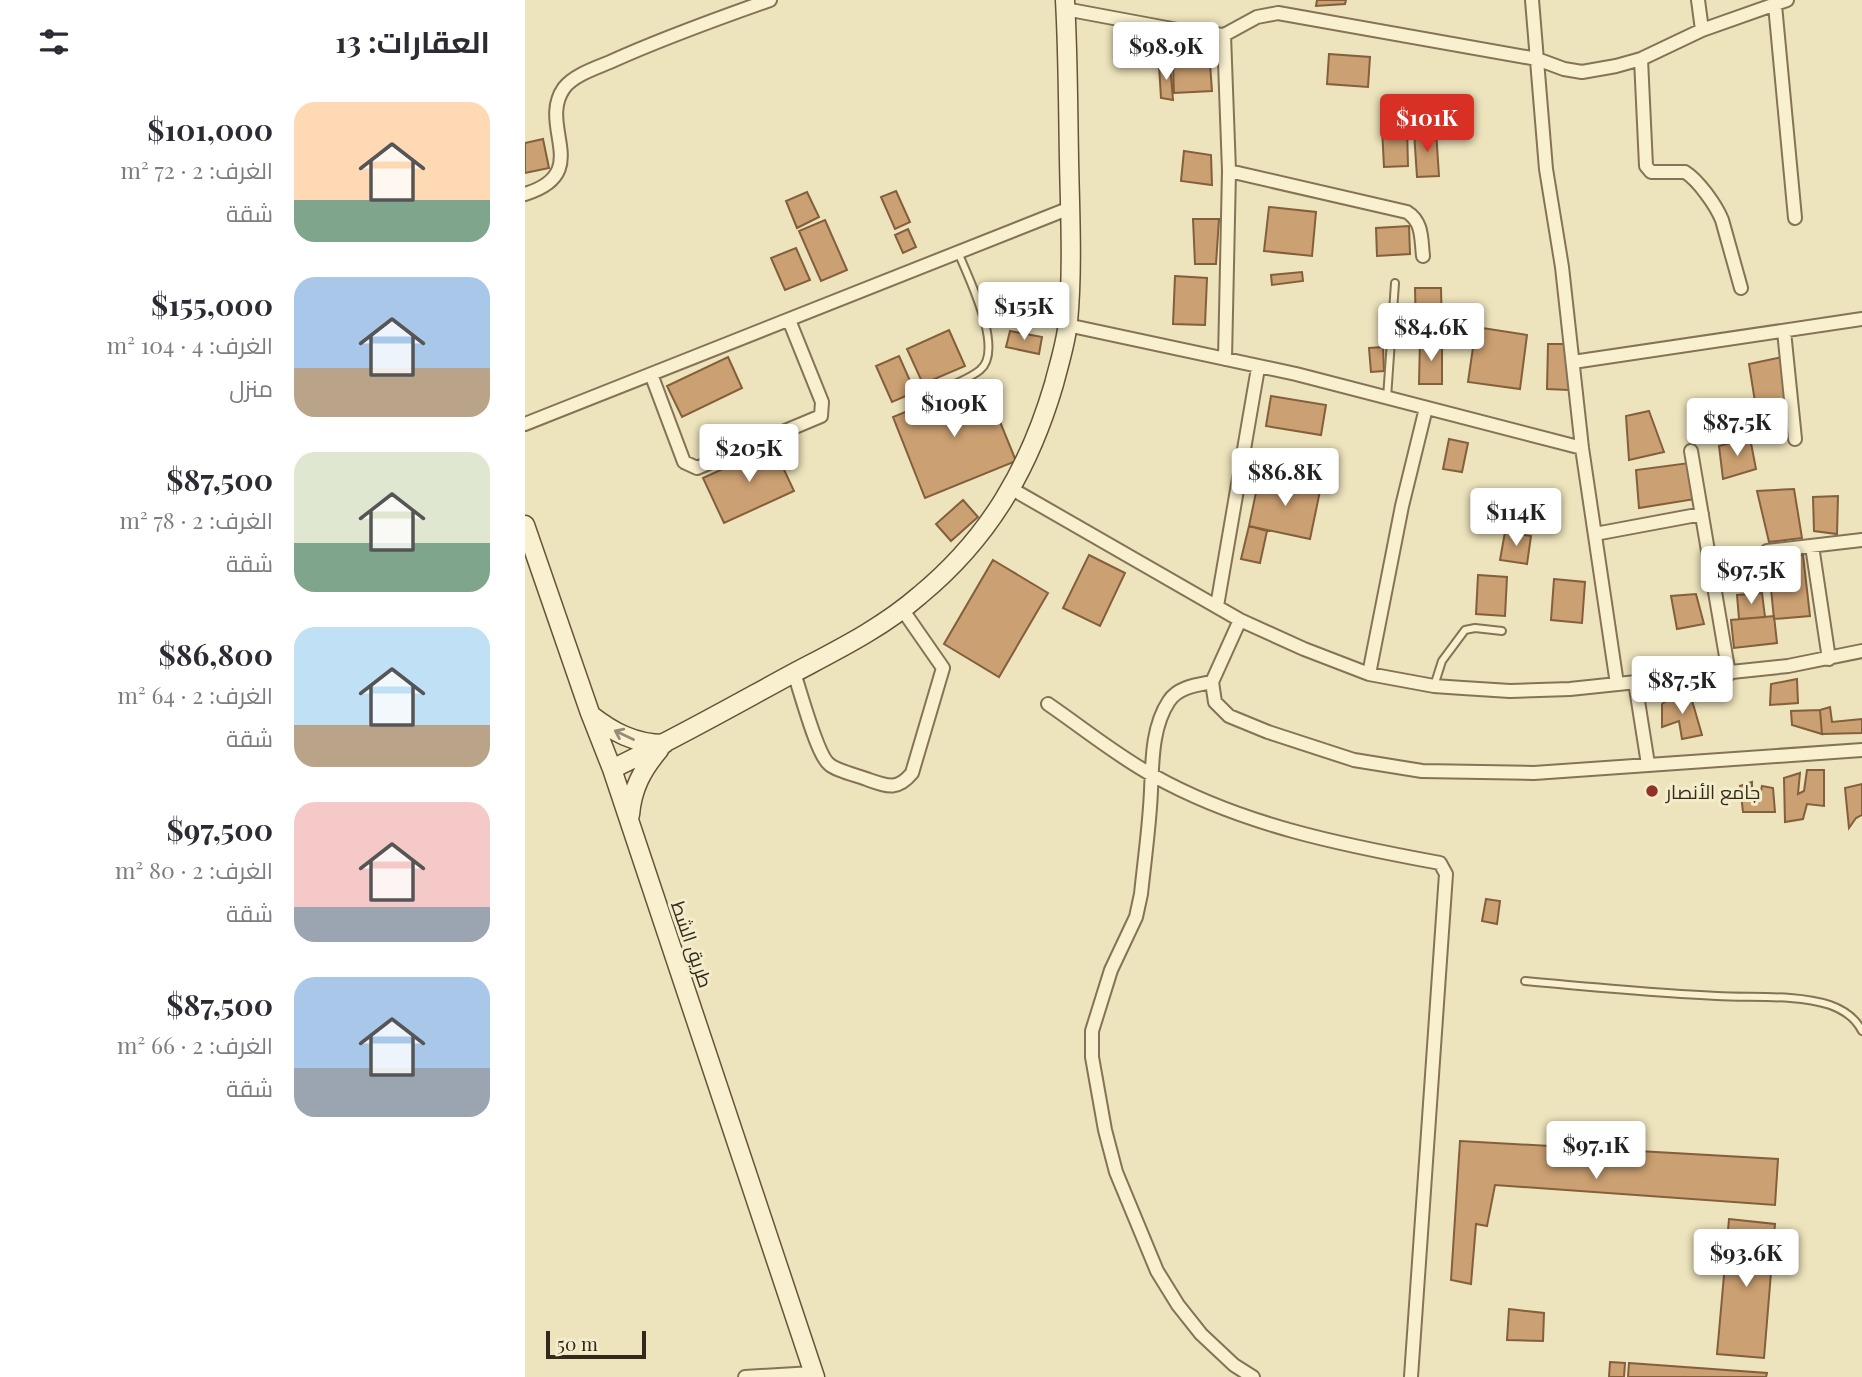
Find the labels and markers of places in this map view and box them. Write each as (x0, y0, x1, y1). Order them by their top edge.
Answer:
pin: $98.9K (1109, 22, 1223, 82)
pin: $101K (1378, 94, 1476, 154)
pin: $155K (975, 282, 1073, 342)
pin: $84.6K (1374, 304, 1488, 363)
pin: $109K (905, 380, 1003, 439)
pin: $87.5K (1680, 398, 1794, 458)
pin: $205K (700, 424, 798, 484)
pin: $86.8K (1228, 448, 1342, 508)
pin: $114K (1467, 489, 1565, 548)
pin: $97.5K (1694, 546, 1808, 606)
pin: $87.5K (1625, 656, 1739, 716)
place label: جامع الأنصار (1665, 778, 1760, 806)
marker: جامع الأنصار (1644, 783, 1660, 799)
pin: $97.1K (1539, 1122, 1653, 1181)
pin: $93.6K (1689, 1230, 1803, 1289)

